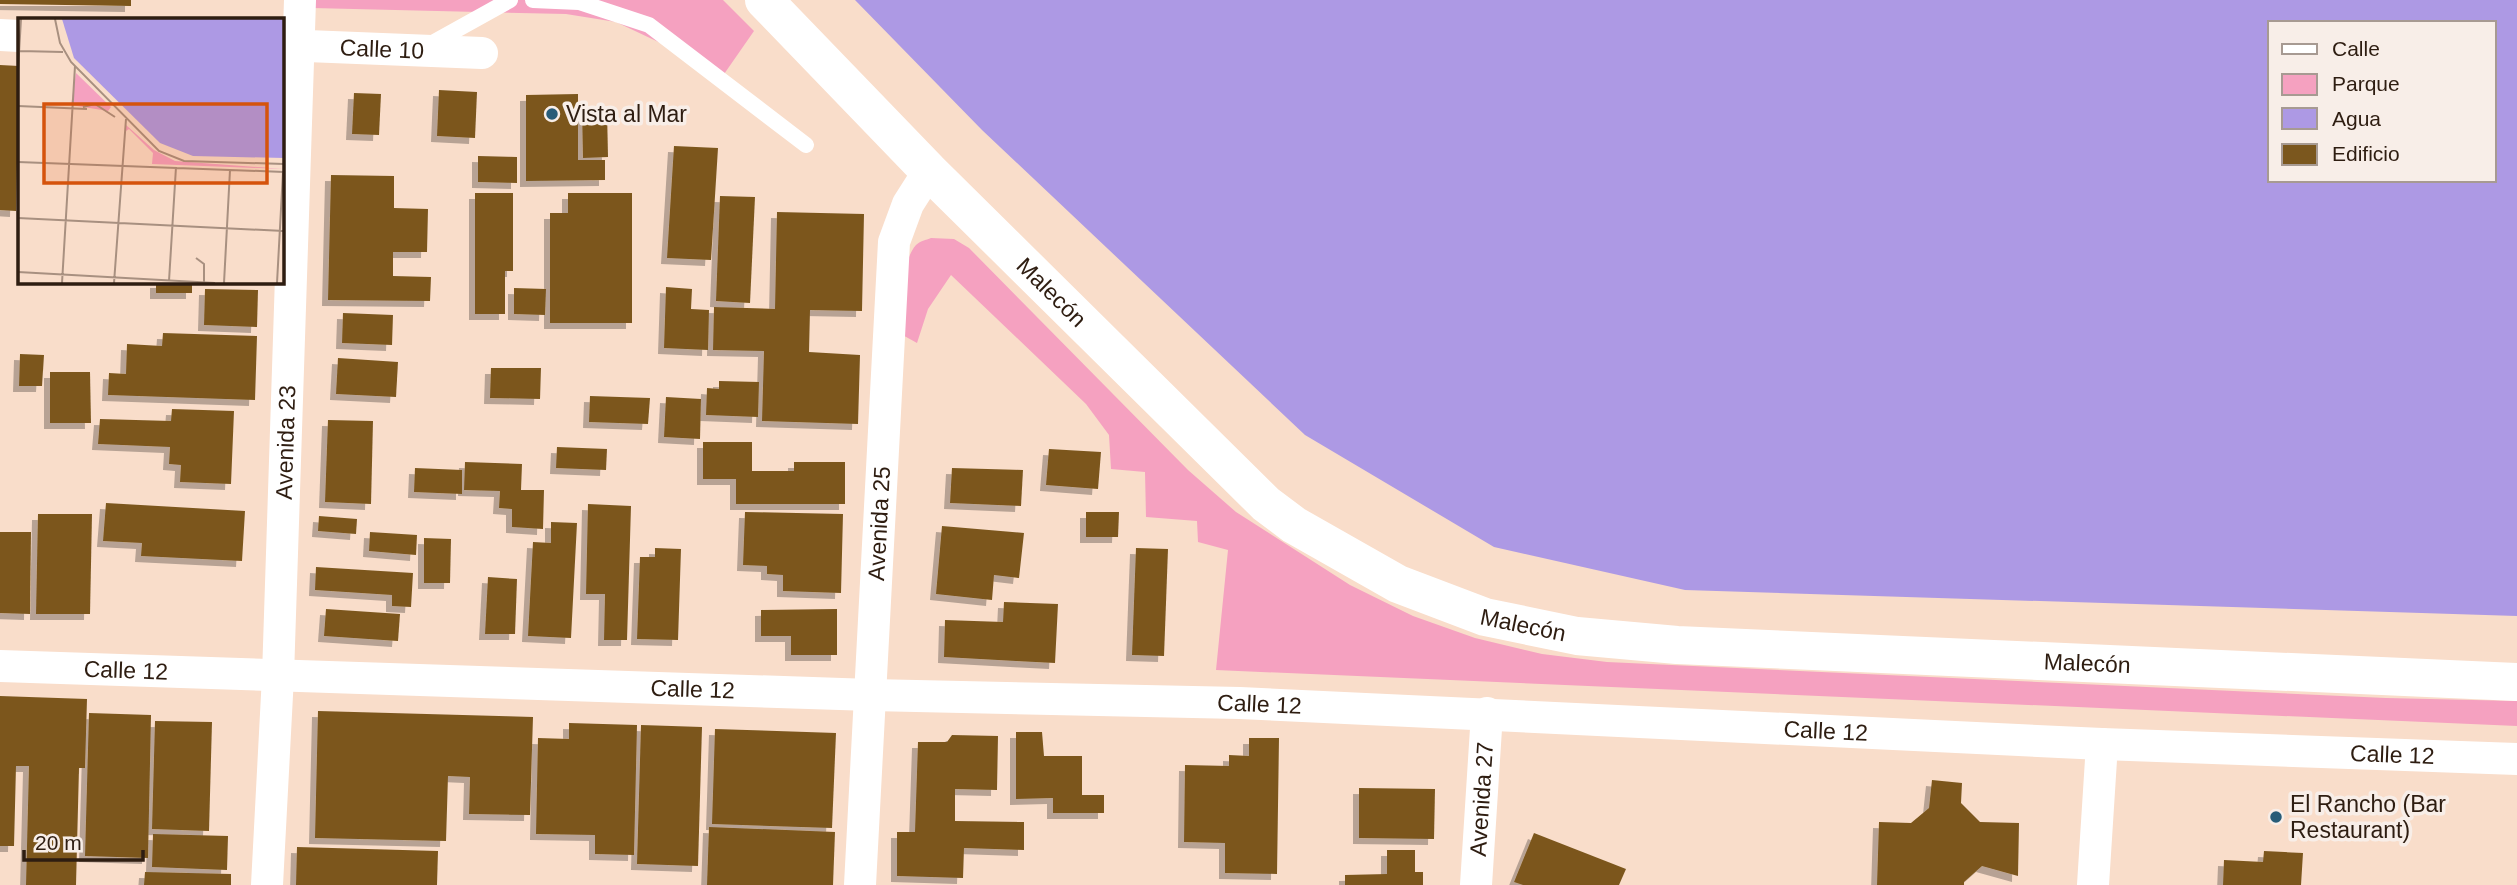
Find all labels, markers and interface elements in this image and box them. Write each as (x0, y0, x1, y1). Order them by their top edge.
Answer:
inset map (18, 18, 284, 284)
legend (2268, 21, 2496, 182)
street label: Calle 10 (339, 34, 425, 64)
text: Calle (2332, 37, 2380, 60)
text: Parque (2332, 72, 2400, 95)
place label: Vista al Mar (566, 101, 687, 127)
marker: Vista al Mar (544, 106, 560, 122)
text: Agua (2332, 107, 2381, 130)
text: Edificio (2332, 142, 2400, 165)
street label: Malecón (1012, 252, 1092, 332)
street label: Avenida 23 (271, 385, 300, 500)
street label: Avenida 25 (863, 466, 895, 581)
street label: Malecón (1478, 603, 1568, 646)
street label: Malecón (2043, 648, 2131, 678)
street label: Calle 12 (83, 656, 169, 685)
street label: Calle 12 (650, 675, 735, 703)
street label: Calle 12 (1217, 690, 1302, 719)
street label: Calle 12 (1783, 716, 1869, 746)
street label: Calle 12 (2350, 740, 2435, 769)
street label: Avenida 27 (1465, 741, 1498, 857)
place label: El Rancho (Bar Restaurant) (2290, 791, 2446, 843)
marker: El Rancho (Bar Restaurant) (2268, 809, 2284, 825)
scale bar (24, 818, 144, 862)
text: 20 m (35, 831, 82, 854)

